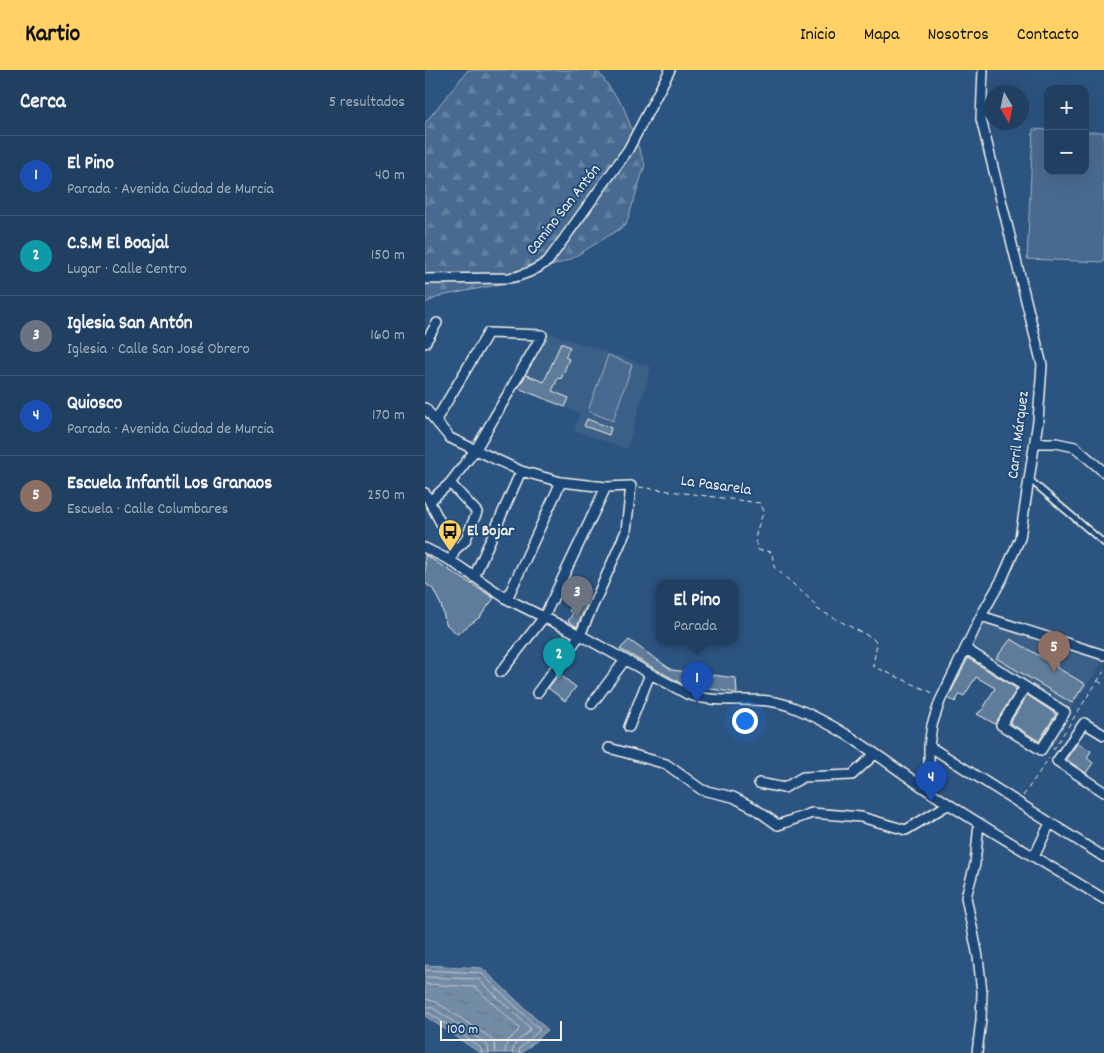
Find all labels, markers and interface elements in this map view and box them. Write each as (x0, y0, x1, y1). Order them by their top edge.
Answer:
text: Kartio (25, 18, 80, 52)
text: Inicio (800, 23, 836, 48)
text: Mapa (864, 23, 899, 48)
text: Nosotros (927, 23, 989, 48)
text: Contacto (1017, 23, 1079, 48)
north arrow (984, 85, 1029, 130)
map controls (1044, 85, 1089, 175)
button: + (1044, 85, 1089, 130)
text: Cerca (20, 88, 66, 118)
text: 5 resultados (329, 91, 405, 114)
button: − (1044, 130, 1089, 175)
text: El Pino (67, 151, 114, 178)
street label: Camino San Antón (521, 160, 607, 260)
text: 1 (34, 164, 38, 187)
text: 40 m (375, 164, 405, 187)
text: Parada · Avenida Ciudad de Murcia (67, 178, 274, 201)
text: C.S.M El Boajal (67, 231, 169, 258)
text: 2 (33, 244, 40, 267)
text: 150 m (371, 244, 405, 267)
text: Lugar · Calle Centro (67, 258, 187, 281)
text: Iglesia San Antón (67, 311, 193, 338)
text: 3 (32, 324, 40, 347)
text: 160 m (370, 324, 405, 347)
text: Iglesia · Calle San José Obrero (67, 338, 250, 361)
street label: Carril Márquez (1002, 390, 1036, 480)
text: Quiosco (67, 391, 122, 418)
text: 4 (33, 404, 39, 427)
text: 170 m (372, 404, 405, 427)
text: Parada · Avenida Ciudad de Murcia (67, 418, 274, 441)
street label: La Pasarela (679, 470, 753, 502)
text: Escuela Infantil Los Granaos (67, 471, 272, 498)
text: 5 (32, 484, 40, 507)
text: 250 m (367, 484, 405, 507)
text: Escuela · Calle Columbares (67, 498, 228, 521)
bus stop icon: El Bojar (437, 518, 463, 552)
place label: El Bojar (467, 520, 515, 543)
pin: 3 (561, 576, 593, 617)
popup (656, 580, 738, 645)
text: El Pino (674, 588, 720, 615)
text: Parada (674, 615, 717, 638)
pin: 5 (1038, 631, 1070, 672)
pin: 2 (543, 638, 575, 679)
pin: 1 (681, 662, 713, 703)
your location (732, 708, 758, 734)
pin: 4 (915, 761, 947, 802)
scale bar (440, 1018, 563, 1041)
text: 100 m (447, 1020, 478, 1040)

